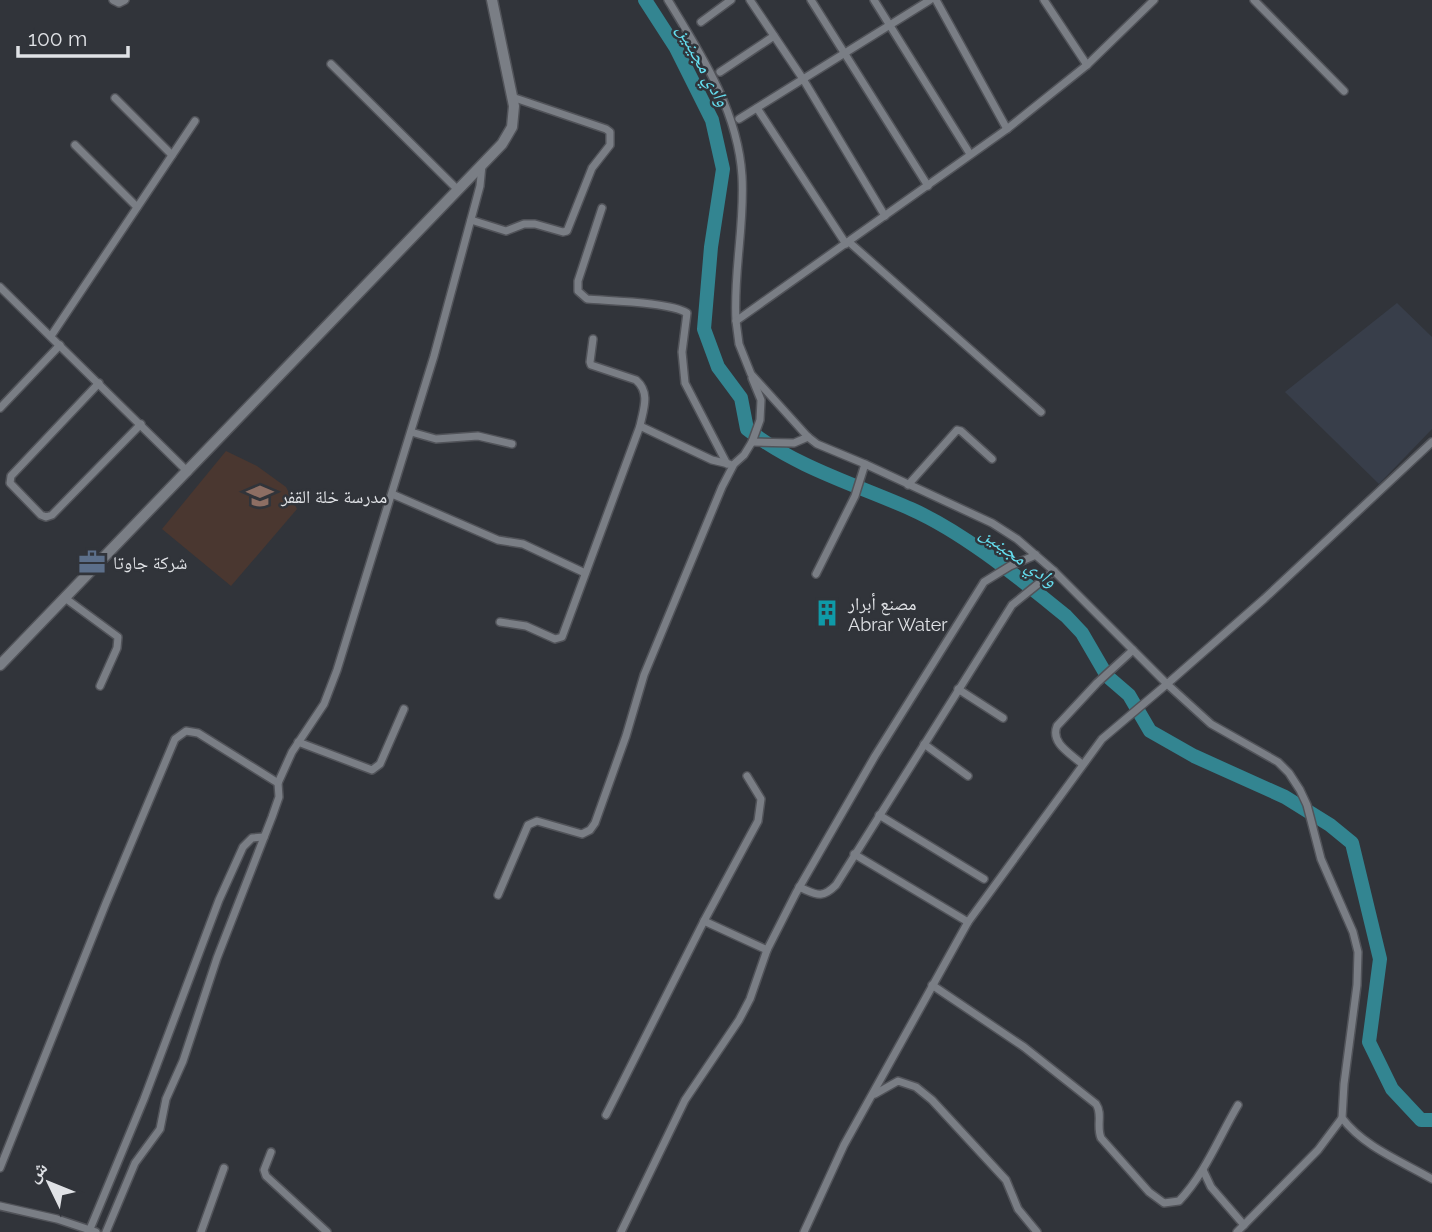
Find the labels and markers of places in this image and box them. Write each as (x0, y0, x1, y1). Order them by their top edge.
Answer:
school or university icon: مدرسة خلة القفر (245, 481, 275, 511)
place label: مدرسة خلة القفر (280, 486, 387, 507)
office icon: شركة جاوتا (77, 547, 107, 577)
place label: شركة جاوتا (113, 552, 187, 573)
place label: مصنع أبرار Abrar Water (847, 593, 948, 635)
building icon: مصنع أبرار Abrar Water (812, 598, 842, 628)

